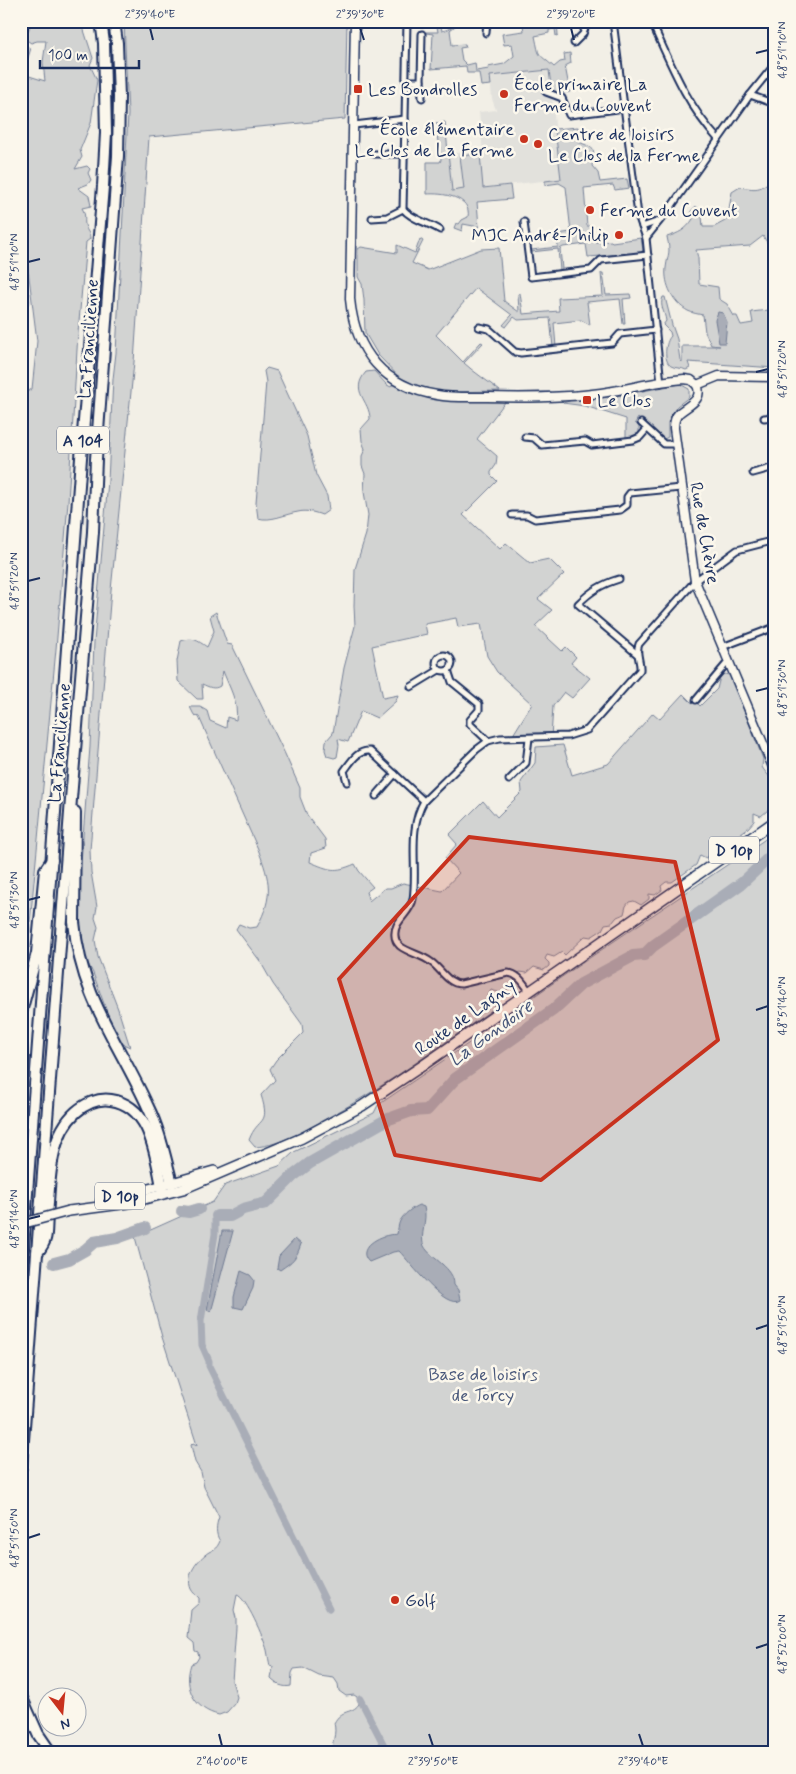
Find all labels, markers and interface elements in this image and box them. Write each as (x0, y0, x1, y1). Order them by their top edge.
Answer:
text: 2°39'40"E (125, 7, 175, 23)
text: 2°39'30"E (336, 7, 384, 23)
text: 2°39'20"E (546, 7, 596, 23)
text: 48°51'10"N (775, 21, 791, 79)
scale bar (40, 38, 139, 70)
text: 100 m (48, 46, 88, 66)
place label: École primaire La Ferme du Couvent (514, 73, 652, 118)
place label: Les Bondrolles (368, 78, 477, 102)
marker: Les Bondrolles (352, 83, 364, 95)
marker: École primaire La Ferme du Couvent (498, 88, 510, 100)
place label: École élémentaire Le Clos de La Ferme (355, 118, 514, 163)
place label: Centre de loisirs Le Clos de la Ferme (548, 123, 700, 168)
marker: École élémentaire Le Clos de La Ferme (518, 133, 530, 145)
marker: Centre de loisirs Le Clos de la Ferme (532, 138, 544, 150)
place label: Ferme du Couvent (600, 199, 738, 223)
marker: Ferme du Couvent (584, 204, 596, 216)
place label: MJC André-Philip (471, 224, 609, 248)
marker: MJC André-Philip (613, 229, 625, 241)
text: 48°51'10"N (7, 233, 23, 291)
street label: La Francilienne (73, 278, 105, 400)
text: 48°51'20"N (775, 340, 791, 398)
place label: Le Clos (597, 389, 651, 413)
marker: Le Clos (581, 394, 593, 406)
road number: A 104 (57, 426, 109, 454)
street label: Rue de Chèvre (683, 480, 725, 586)
text: 48°51'20"N (7, 552, 23, 610)
text: 48°51'30"N (775, 659, 791, 717)
street label: La Francilienne (43, 682, 77, 804)
road number: D 10p (709, 836, 759, 864)
text: 48°51'30"N (7, 871, 23, 929)
street label: Route de Lagny (410, 974, 522, 1063)
text: 48°51'40"N (775, 977, 791, 1035)
water label: La Gondoire (444, 993, 539, 1072)
road number: D 10p (95, 1182, 145, 1210)
text: 48°51'40"N (7, 1190, 23, 1248)
text: 48°51'50"N (775, 1296, 791, 1354)
park label: Base de loisirs de Torcy (428, 1363, 538, 1408)
text: 48°51'50"N (7, 1509, 23, 1567)
place label: Golf (405, 1589, 436, 1613)
marker: Golf (389, 1594, 401, 1606)
text: 48°52'00"N (775, 1614, 791, 1674)
north arrow (38, 1686, 88, 1736)
text: N (58, 1714, 72, 1733)
text: 2°40'00"E (196, 1754, 248, 1770)
text: 2°39'50"E (408, 1754, 458, 1770)
text: 2°39'40"E (618, 1754, 668, 1770)

